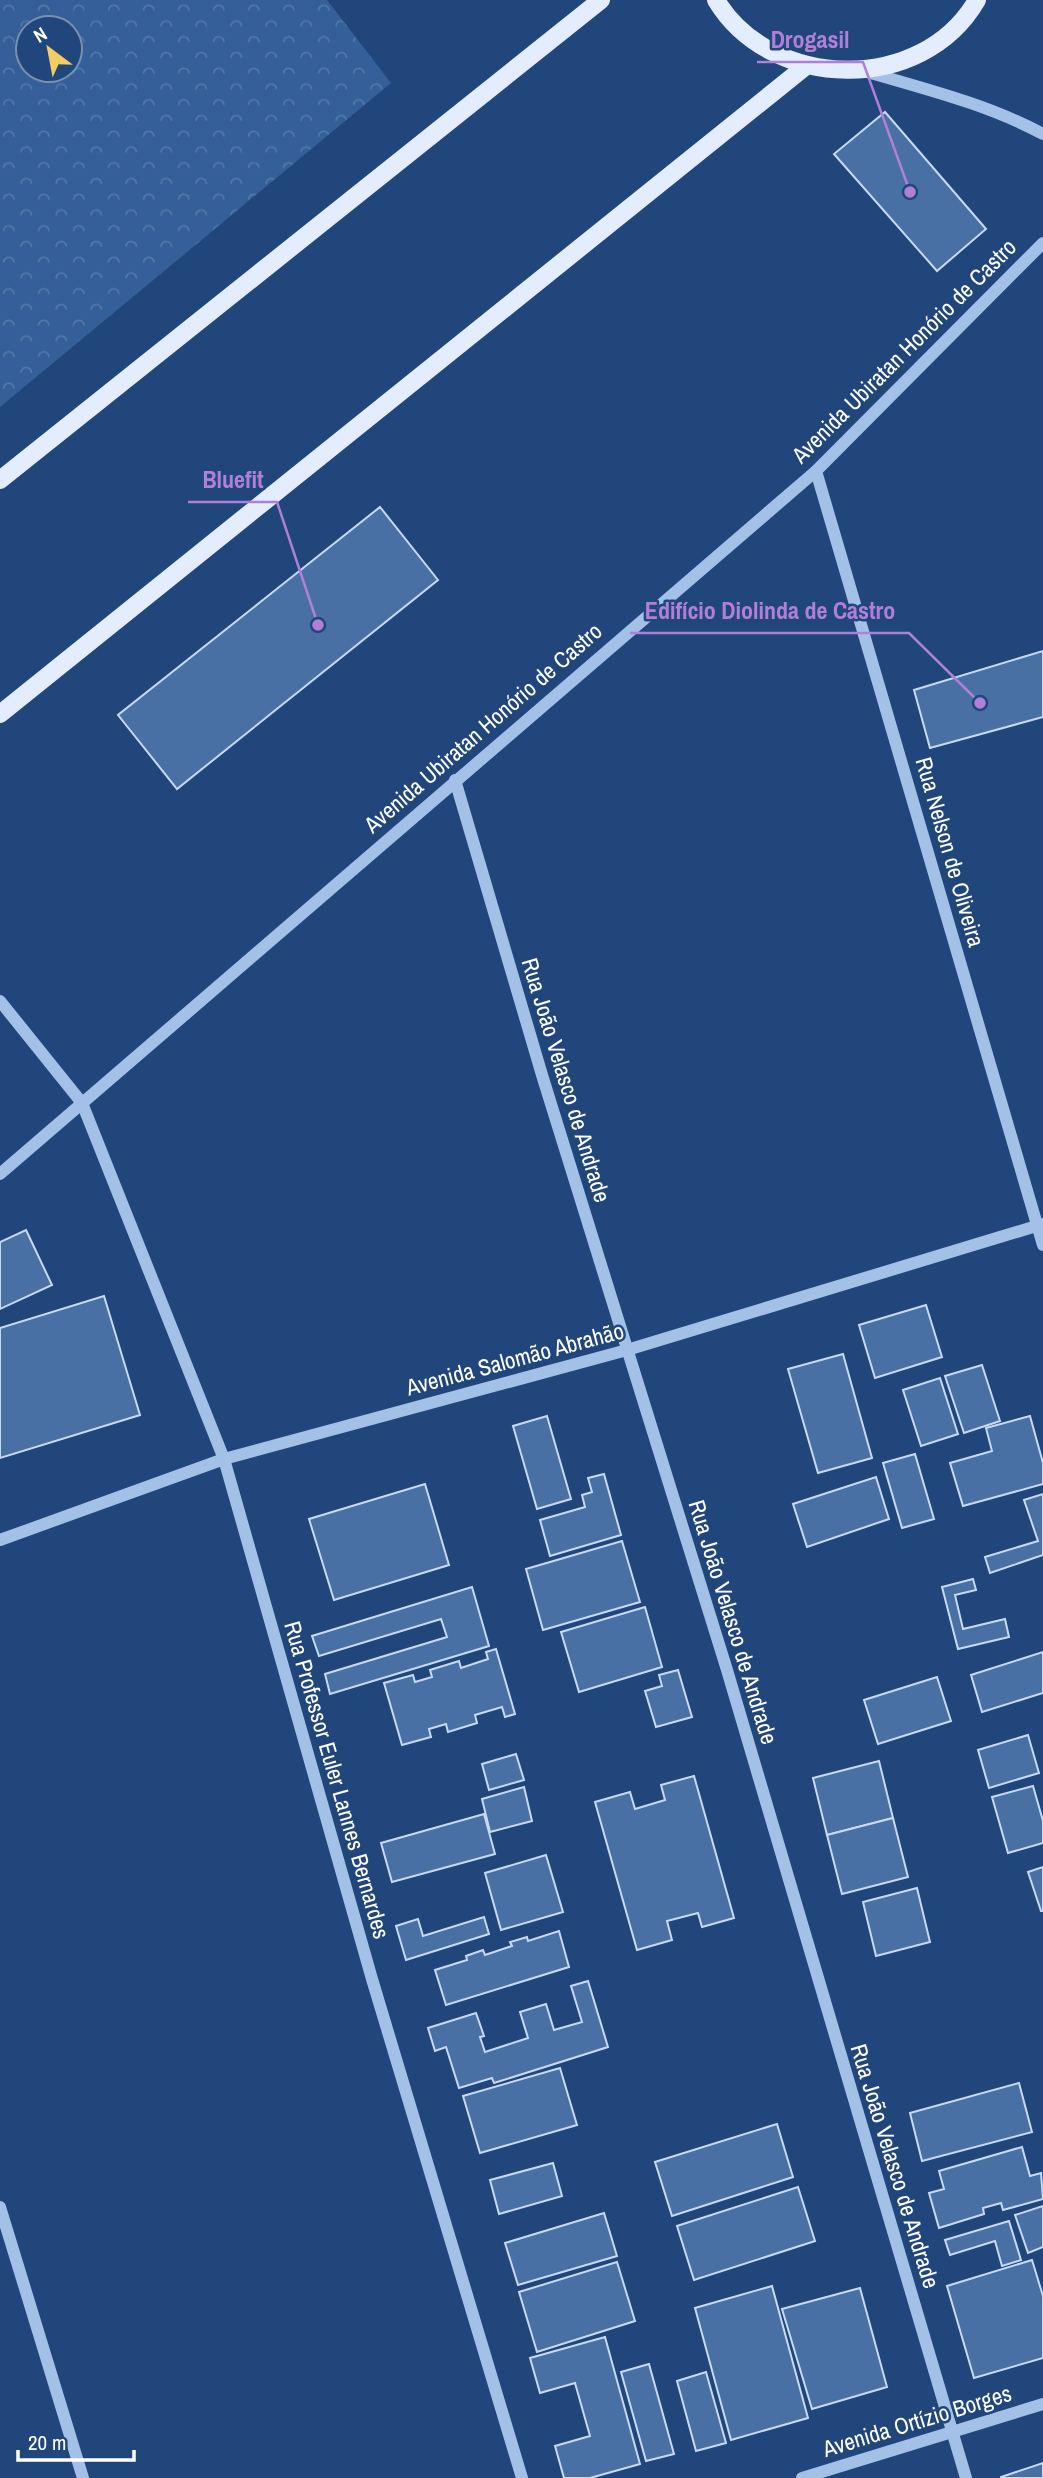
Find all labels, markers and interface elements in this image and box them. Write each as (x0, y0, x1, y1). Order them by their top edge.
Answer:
north arrow (14, 14, 84, 84)
callout: Drogasil (757, 17, 863, 62)
text: N (28, 21, 52, 49)
text: Drogasil (771, 23, 849, 55)
street label: Avenida Ubiratan Honório de Castro (784, 232, 1023, 470)
callout: Bluefit (188, 457, 277, 502)
text: Bluefit (202, 463, 264, 495)
callout: Edifício Diolinda de Castro (630, 588, 909, 633)
text: Edifício Diolinda de Castro (645, 594, 895, 626)
street label: Avenida Ubiratan Honório de Castro (356, 616, 608, 840)
street label: Rua Nelson de Oliveira (909, 753, 993, 951)
street label: Rua João Velasco de Andrade (515, 954, 618, 1206)
street label: Avenida Salomão Abrahão (402, 1315, 627, 1403)
street label: Rua João Velasco de Andrade (682, 1496, 785, 1748)
street label: Rua Professor Euler Lannes Bernardes (277, 1617, 398, 1942)
street label: Rua João Velasco de Andrade (844, 2040, 947, 2292)
street label: Avenida Ortízio Borges (818, 2377, 1015, 2464)
scale bar (18, 2418, 133, 2462)
text: 20 m (28, 2428, 66, 2457)

